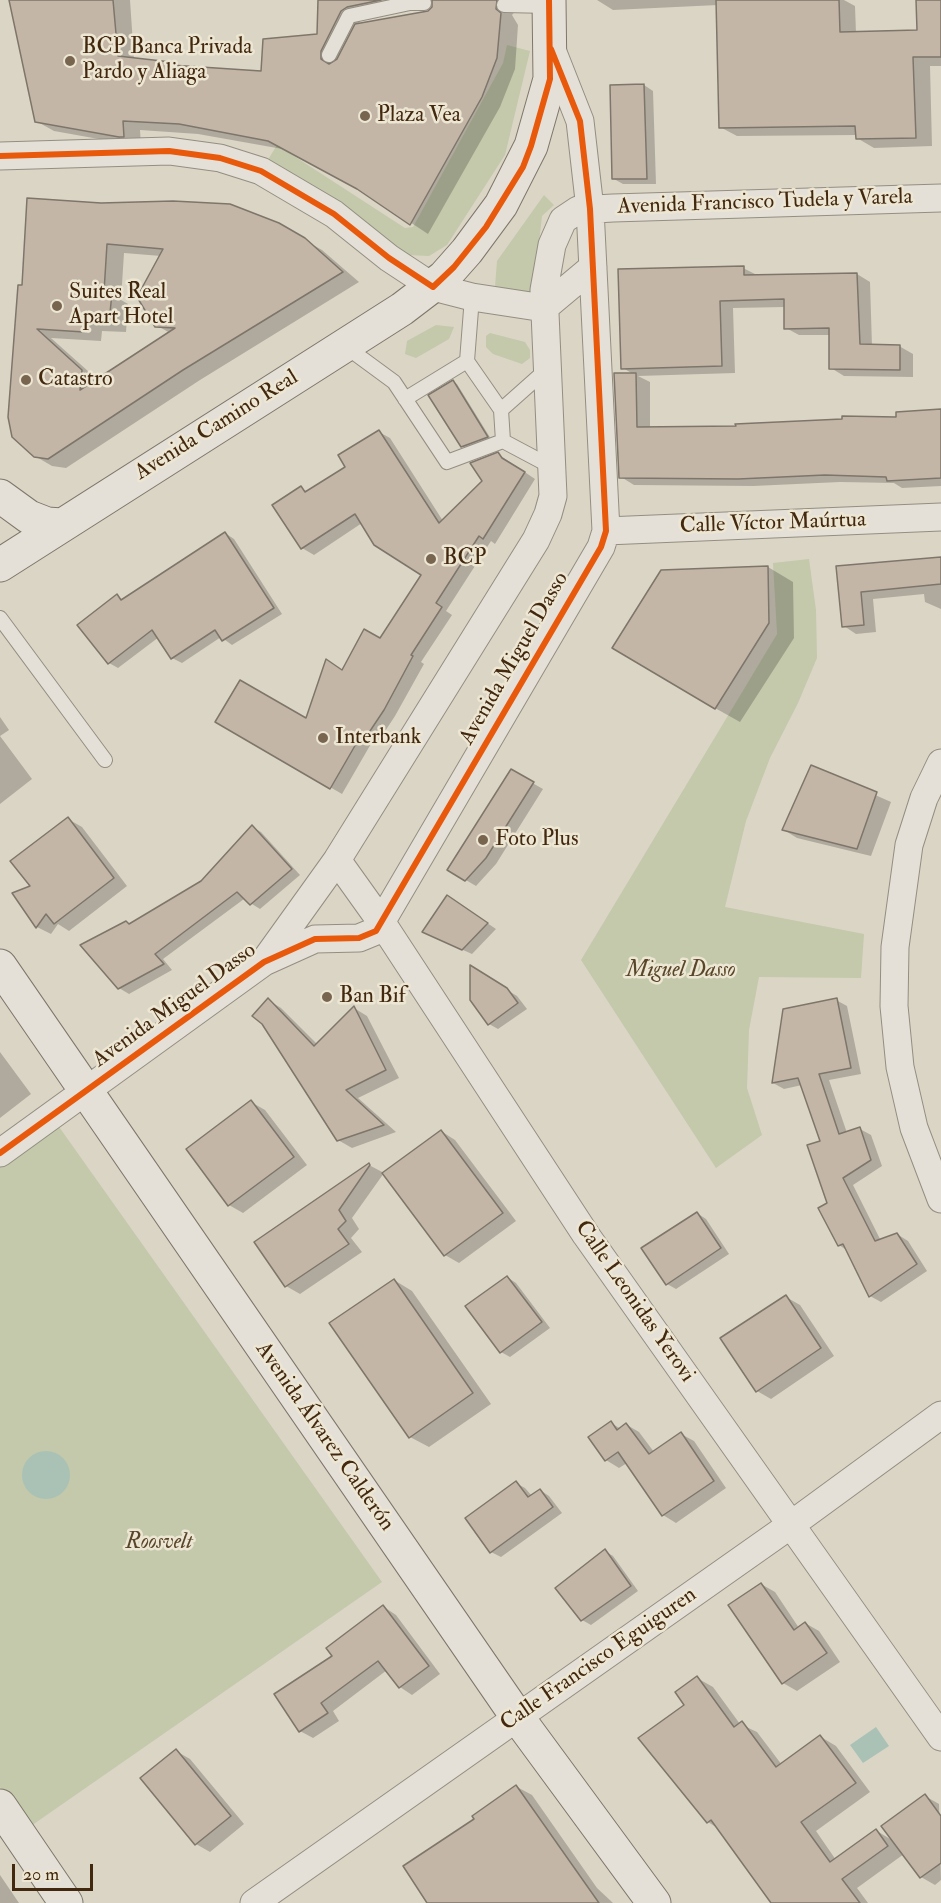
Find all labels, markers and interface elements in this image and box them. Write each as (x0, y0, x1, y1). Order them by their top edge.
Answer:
place label: BCP Banca Privada Pardo y Aliaga (82, 35, 252, 86)
marker: BCP Banca Privada Pardo y Aliaga (63, 54, 77, 68)
place label: Plaza Vea (377, 103, 461, 129)
marker: Plaza Vea (358, 109, 372, 123)
street label: Avenida Francisco Tudela y Varela (617, 185, 913, 221)
place label: Suites Real Apart Hotel (69, 280, 173, 332)
marker: Suites Real Apart Hotel (50, 299, 64, 313)
street label: Avenida Camino Real (131, 365, 303, 487)
place label: Catastro (38, 367, 113, 393)
marker: Catastro (19, 373, 33, 387)
street label: Calle Víctor Maúrtua (679, 508, 867, 540)
place label: BCP (443, 546, 486, 572)
marker: BCP (424, 552, 438, 566)
street label: Avenida Miguel Dasso (455, 568, 575, 750)
place label: Interbank (335, 725, 421, 751)
marker: Interbank (316, 731, 330, 745)
place label: Foto Plus (495, 827, 578, 853)
marker: Foto Plus (476, 833, 490, 847)
street label: Avenida Miguel Dasso (88, 938, 262, 1074)
park label: Miguel Dasso (626, 958, 736, 984)
place label: Ban Bif (339, 984, 406, 1010)
marker: Ban Bif (320, 990, 334, 1004)
street label: Calle Leonidas Yerovi (568, 1216, 700, 1388)
street label: Avenida Álvarez Calderón (249, 1337, 399, 1537)
park label: Roosvelt (125, 1530, 193, 1556)
street label: Calle Francisco Eguiguren (496, 1582, 702, 1738)
scale bar (15, 1852, 96, 1890)
text: 20 m (23, 1863, 59, 1886)

